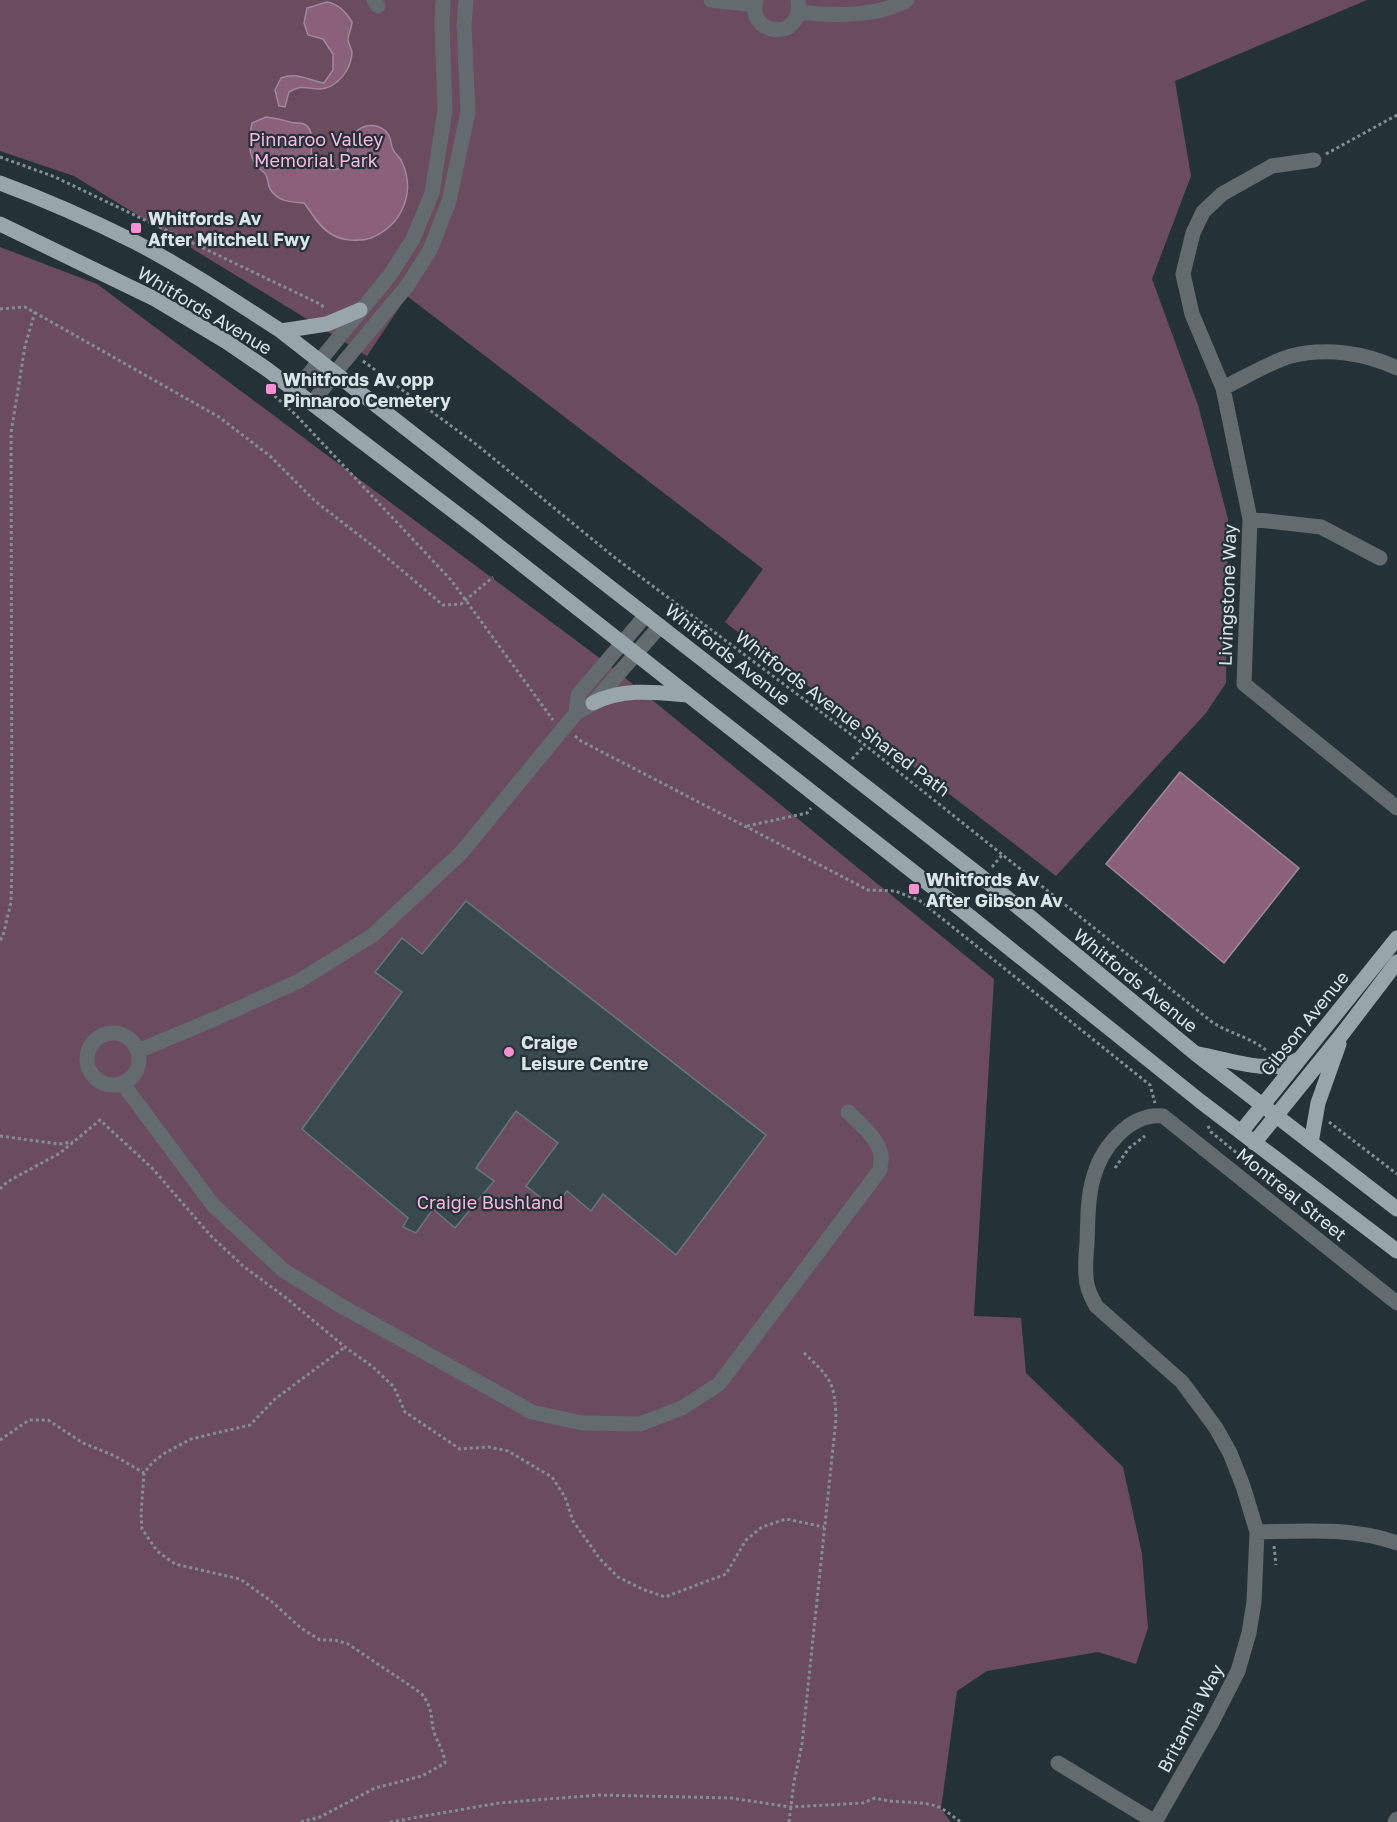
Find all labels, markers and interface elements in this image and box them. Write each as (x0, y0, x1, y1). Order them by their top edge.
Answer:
park label: Pinnaroo Valley Memorial Park (249, 128, 383, 171)
place label: Whitfords Av After Mitchell Fwy (148, 207, 310, 250)
marker: Whitfords Av After Mitchell Fwy (129, 221, 143, 235)
street label: Whitfords Avenue (134, 261, 276, 359)
place label: Whitfords Av opp Pinnaroo Cemetery (283, 368, 451, 411)
marker: Whitfords Av opp Pinnaroo Cemetery (264, 382, 278, 396)
street label: Livingstone Way (1214, 524, 1240, 666)
street label: Whitfords Avenue (661, 598, 795, 710)
street label: Whitfords Avenue Shared Path (731, 625, 955, 801)
place label: Whitfords Av After Gibson Av (926, 868, 1063, 911)
marker: Whitfords Av After Gibson Av (907, 882, 921, 896)
street label: Whitfords Avenue (1070, 923, 1202, 1037)
street label: Gibson Avenue (1255, 966, 1353, 1080)
place label: Craige Leisure Centre (521, 1031, 649, 1074)
marker: Craige Leisure Centre (502, 1045, 516, 1059)
street label: Montreal Street (1232, 1143, 1352, 1245)
park label: Craigie Bushland (417, 1191, 563, 1213)
street label: Britannia Way (1152, 1660, 1228, 1776)

